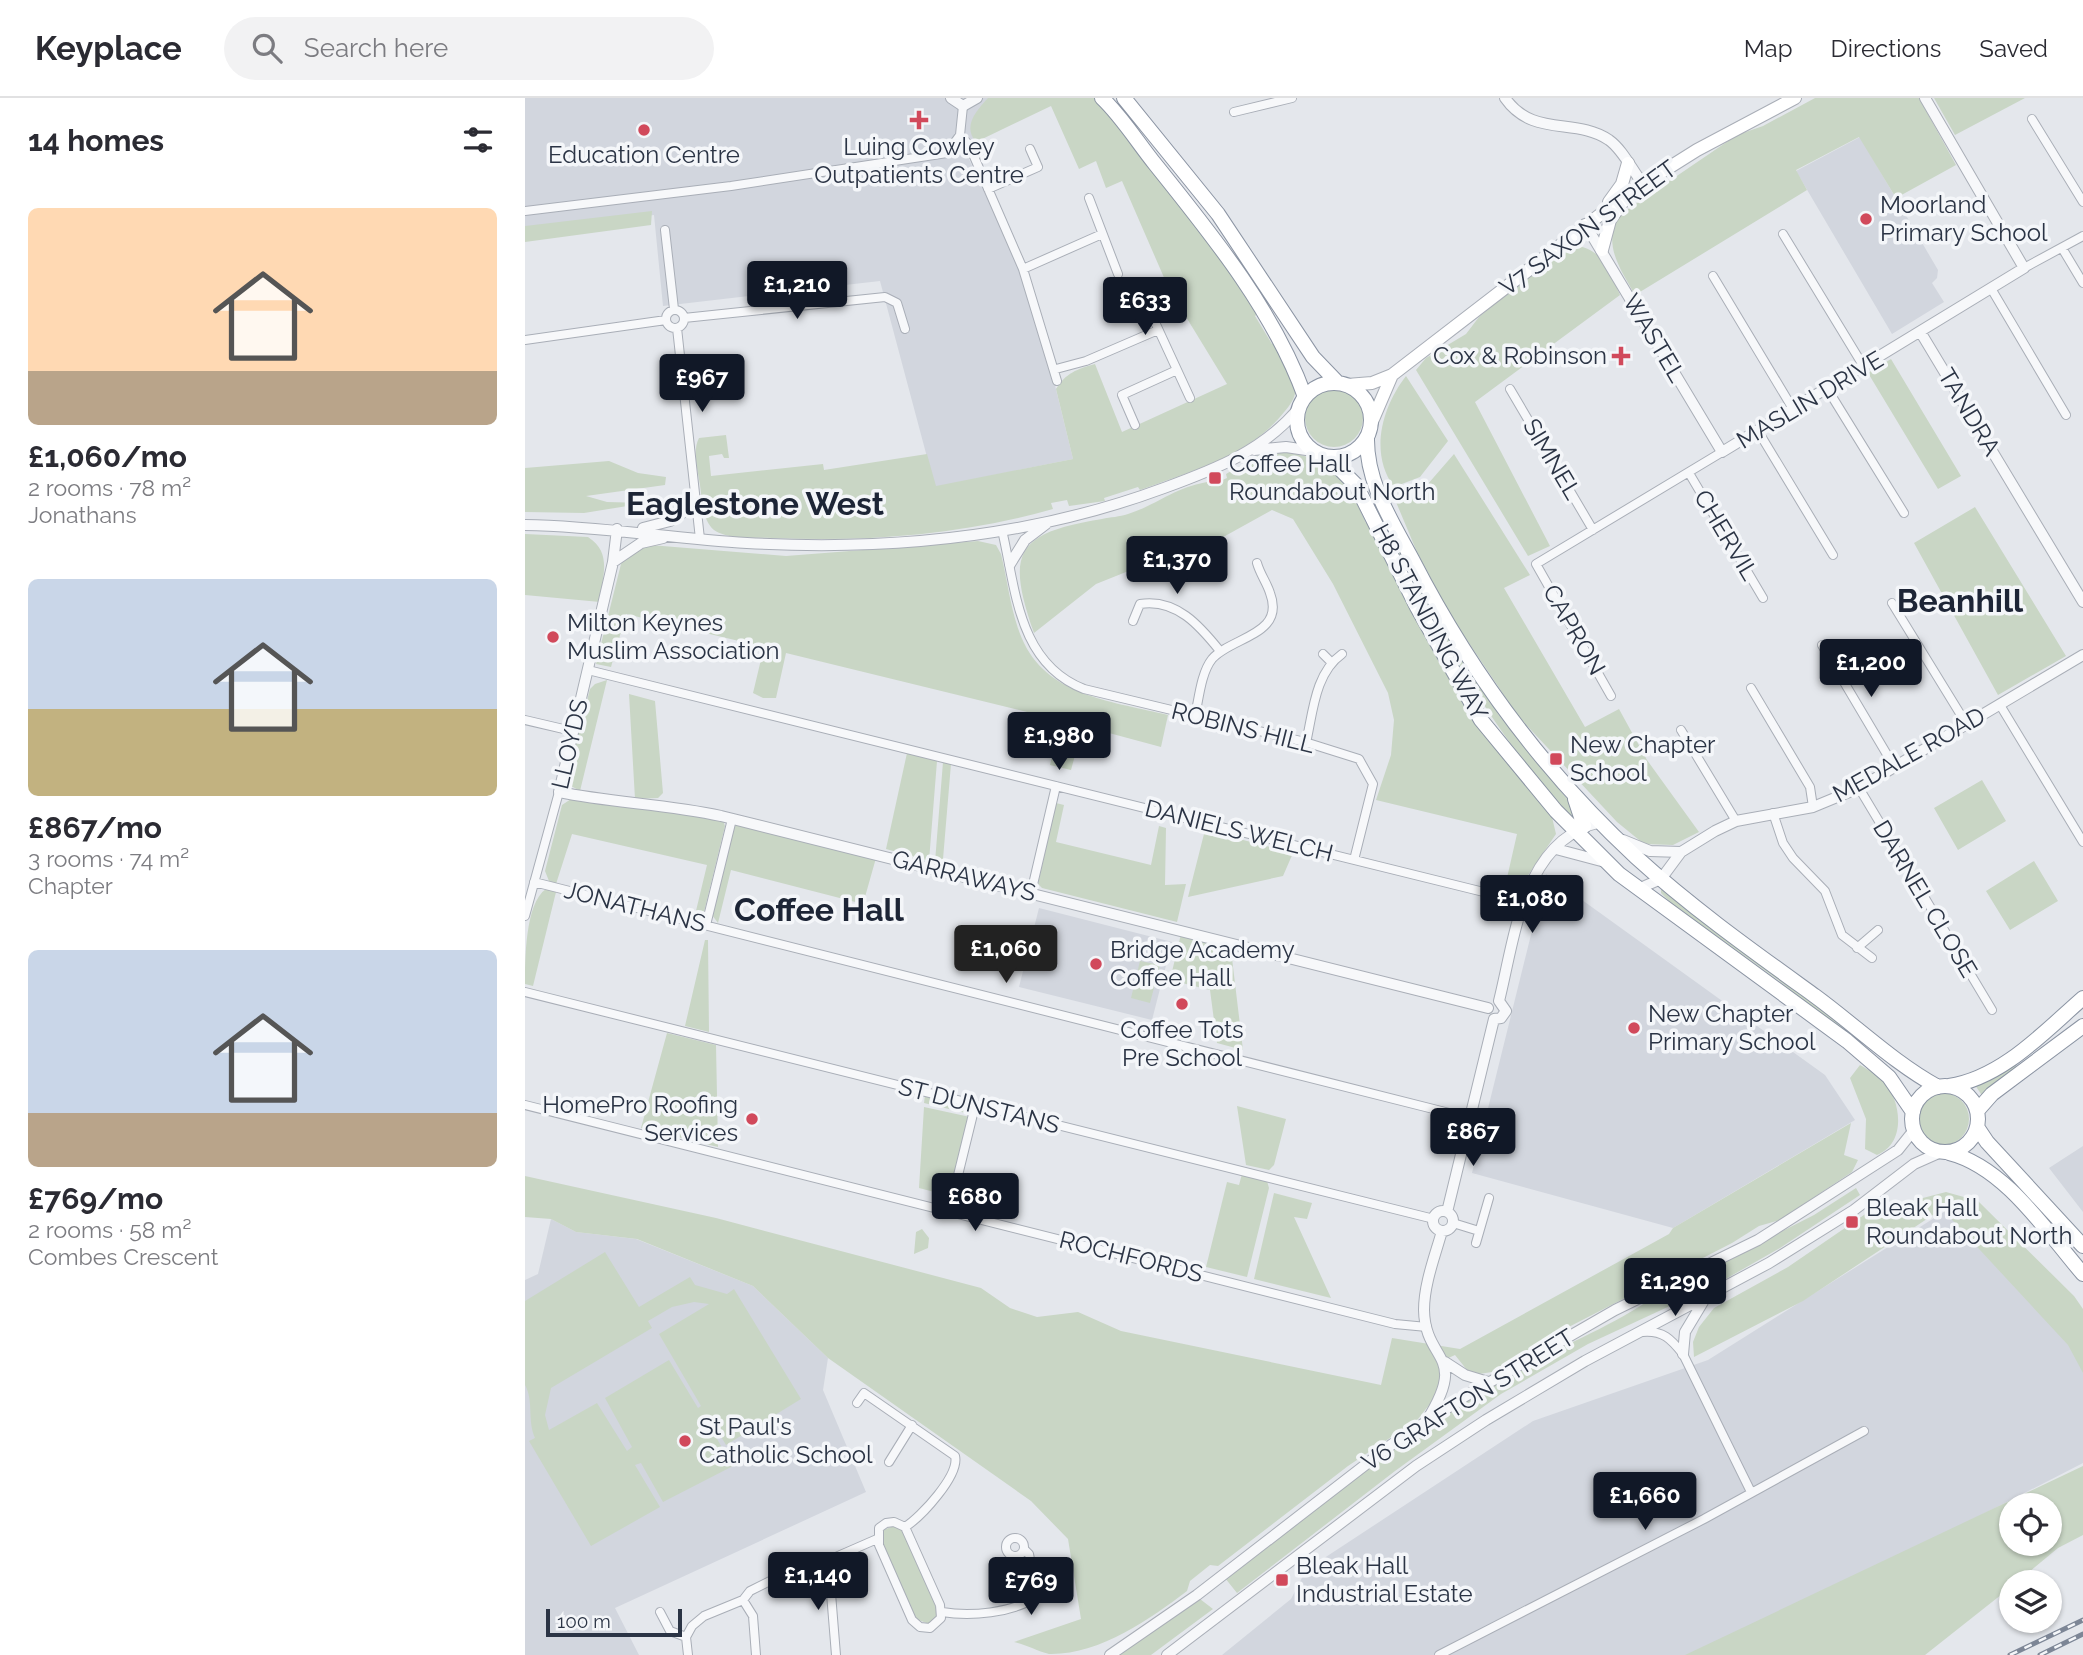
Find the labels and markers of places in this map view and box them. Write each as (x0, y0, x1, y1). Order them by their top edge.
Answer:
marker: Luing Cowley Outpatients Centre (909, 110, 929, 130)
marker: Education Centre (636, 122, 652, 138)
place label: Luing Cowley Outpatients Centre (814, 132, 1024, 189)
place label: Education Centre (548, 140, 740, 169)
place label: Moorland Primary School (1880, 190, 2048, 247)
marker: Moorland Primary School (1858, 211, 1874, 227)
pin: £1,210 (740, 262, 854, 321)
pin: £633 (1104, 278, 1186, 337)
place label: Cox & Robinson (1433, 341, 1607, 370)
marker: Cox & Robinson (1613, 348, 1629, 364)
pin: £967 (661, 354, 743, 414)
place label: Coffee Hall Roundabout North (1229, 449, 1435, 506)
marker: Coffee Hall Roundabout North (1207, 470, 1223, 486)
pin: £1,370 (1120, 536, 1234, 596)
place label: Milton Keynes Muslim Association (567, 608, 780, 665)
marker: Milton Keynes Muslim Association (545, 629, 561, 645)
pin: £1,200 (1814, 640, 1928, 699)
pin: £1,980 (1002, 712, 1116, 772)
place label: New Chapter School (1570, 730, 1716, 787)
marker: New Chapter School (1548, 751, 1564, 767)
pin: £1,080 (1475, 876, 1589, 935)
pin: £1,060 (949, 926, 1063, 985)
place label: Bridge Academy Coffee Hall (1110, 935, 1295, 992)
marker: Bridge Academy Coffee Hall (1088, 956, 1104, 972)
marker: Coffee Tots Pre School (1174, 996, 1190, 1012)
place label: New Chapter Primary School (1648, 999, 1816, 1056)
place label: Coffee Tots Pre School (1120, 1015, 1244, 1072)
marker: New Chapter Primary School (1626, 1020, 1642, 1036)
place label: HomePro Roofing Services (542, 1090, 738, 1147)
pin: £867 (1432, 1108, 1514, 1168)
marker: HomePro Roofing Services (744, 1111, 760, 1127)
pin: £680 (934, 1174, 1016, 1233)
place label: Bleak Hall Roundabout North (1866, 1193, 2072, 1250)
marker: Bleak Hall Roundabout North (1844, 1214, 1860, 1230)
pin: £1,290 (1618, 1258, 1732, 1318)
place label: St Paul's Catholic School (699, 1412, 873, 1469)
marker: St Paul's Catholic School (677, 1433, 693, 1449)
pin: £1,660 (1588, 1472, 1702, 1532)
place label: Bleak Hall Industrial Estate (1296, 1551, 1473, 1608)
pin: £1,140 (761, 1552, 875, 1612)
pin: £769 (990, 1558, 1072, 1617)
marker: Bleak Hall Industrial Estate (1274, 1572, 1290, 1588)

